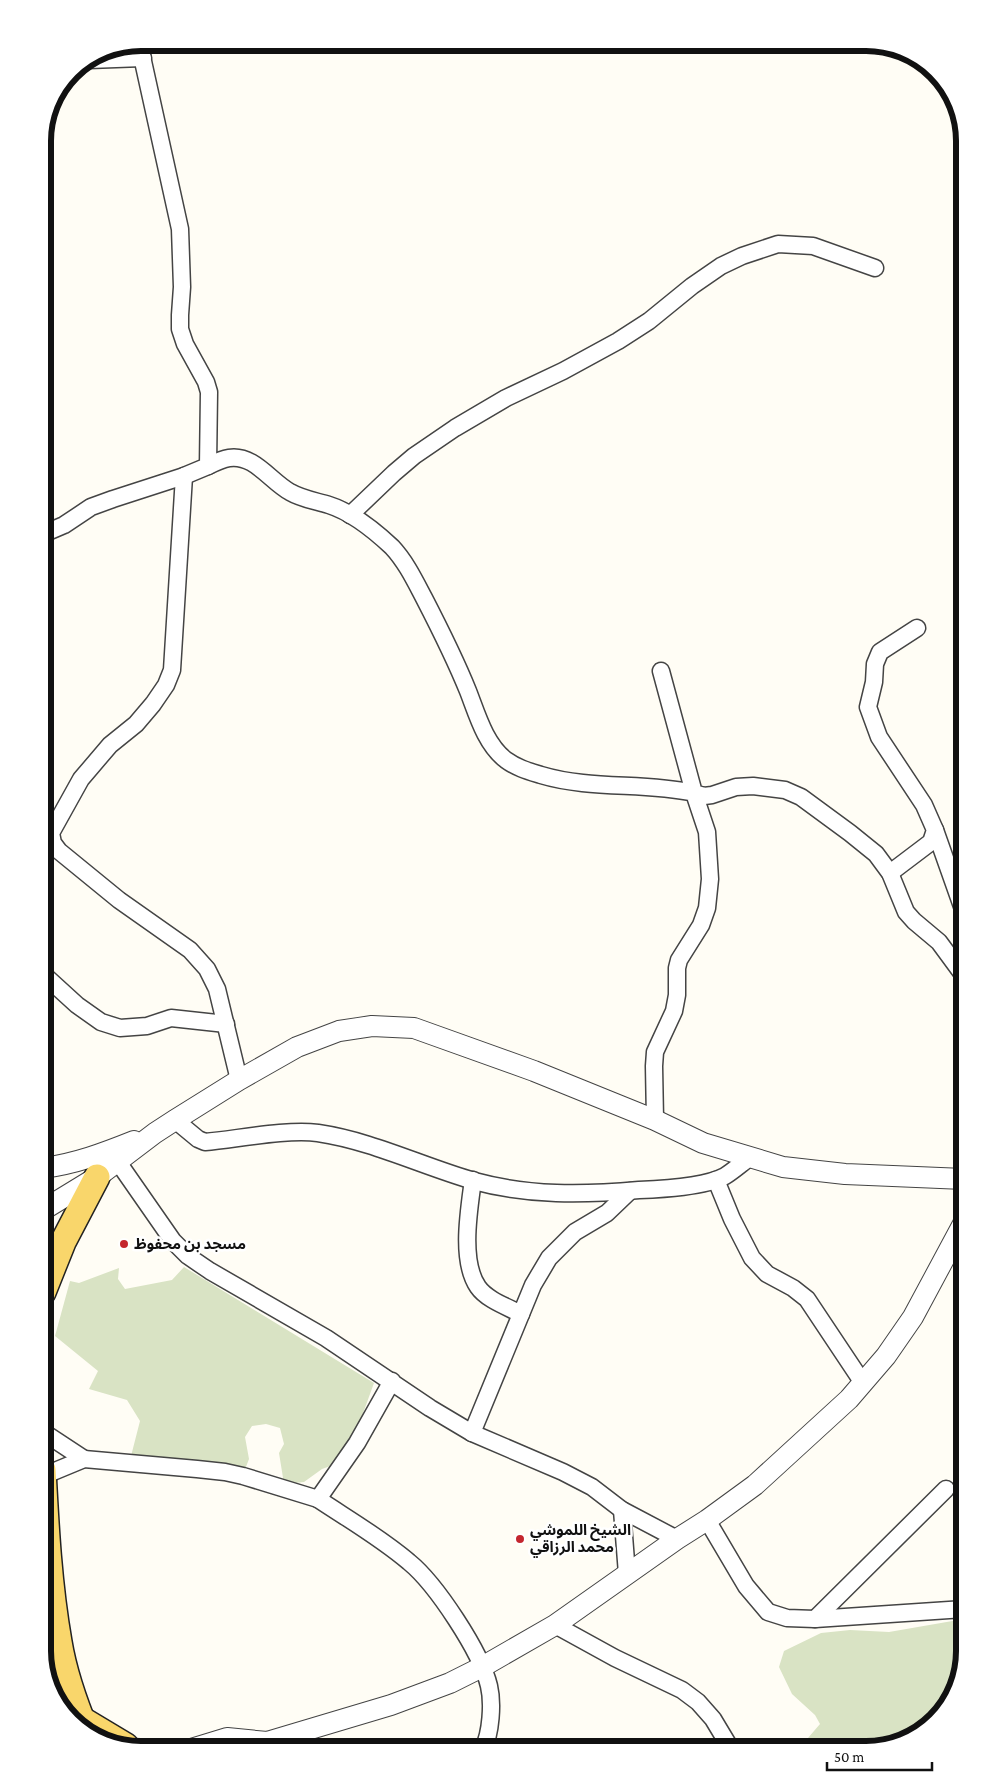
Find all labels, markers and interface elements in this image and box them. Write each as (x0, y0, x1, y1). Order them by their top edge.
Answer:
place label: مسجد بن محفوظ (134, 1236, 246, 1253)
marker: مسجد بن محفوظ (118, 1238, 130, 1250)
place label: الشيخ اللموشي محمد الرزاقي (530, 1522, 631, 1558)
marker: الشيخ اللموشي محمد الرزاقي (514, 1533, 526, 1545)
scale bar (827, 1740, 932, 1772)
text: 50 m (834, 1749, 864, 1765)

